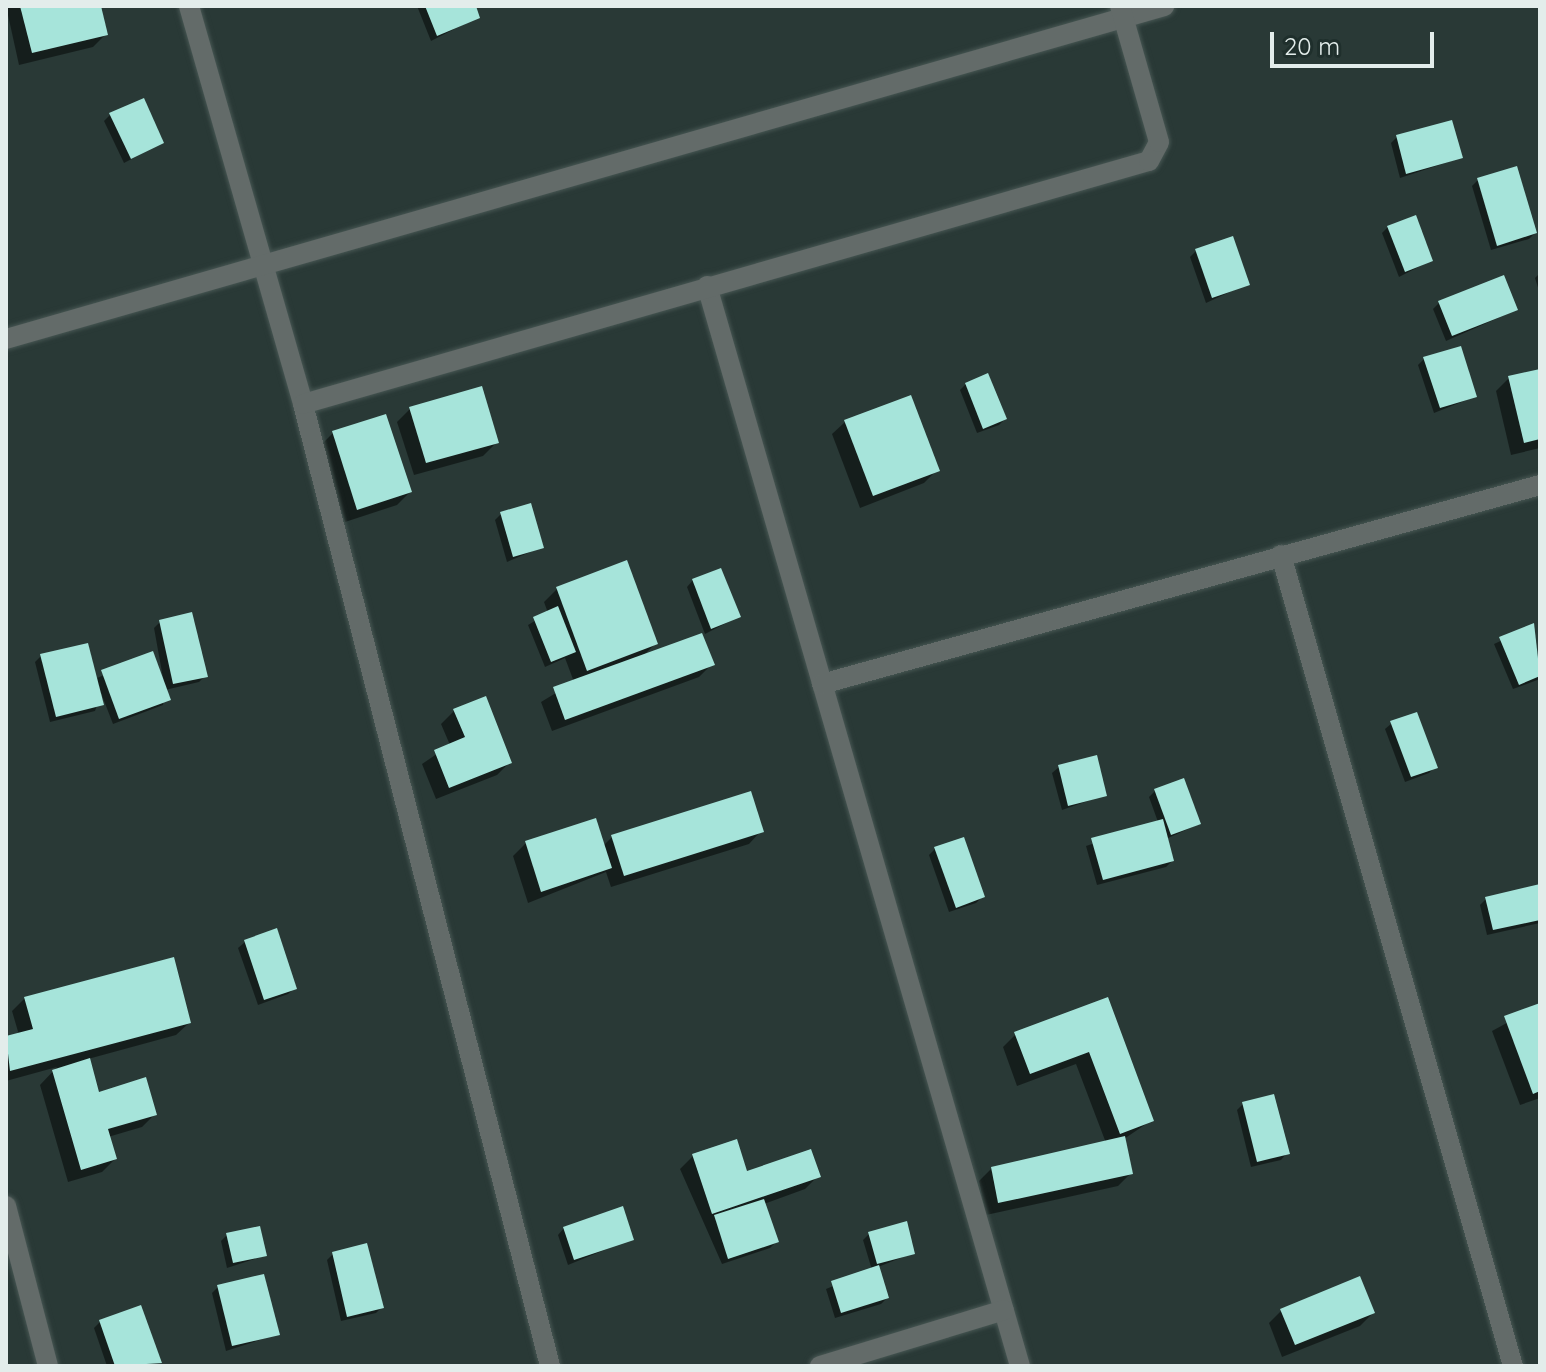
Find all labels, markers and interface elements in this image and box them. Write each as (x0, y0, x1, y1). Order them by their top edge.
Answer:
scale bar (1274, 16, 1438, 66)
text: 20 m (1284, 31, 1340, 61)

